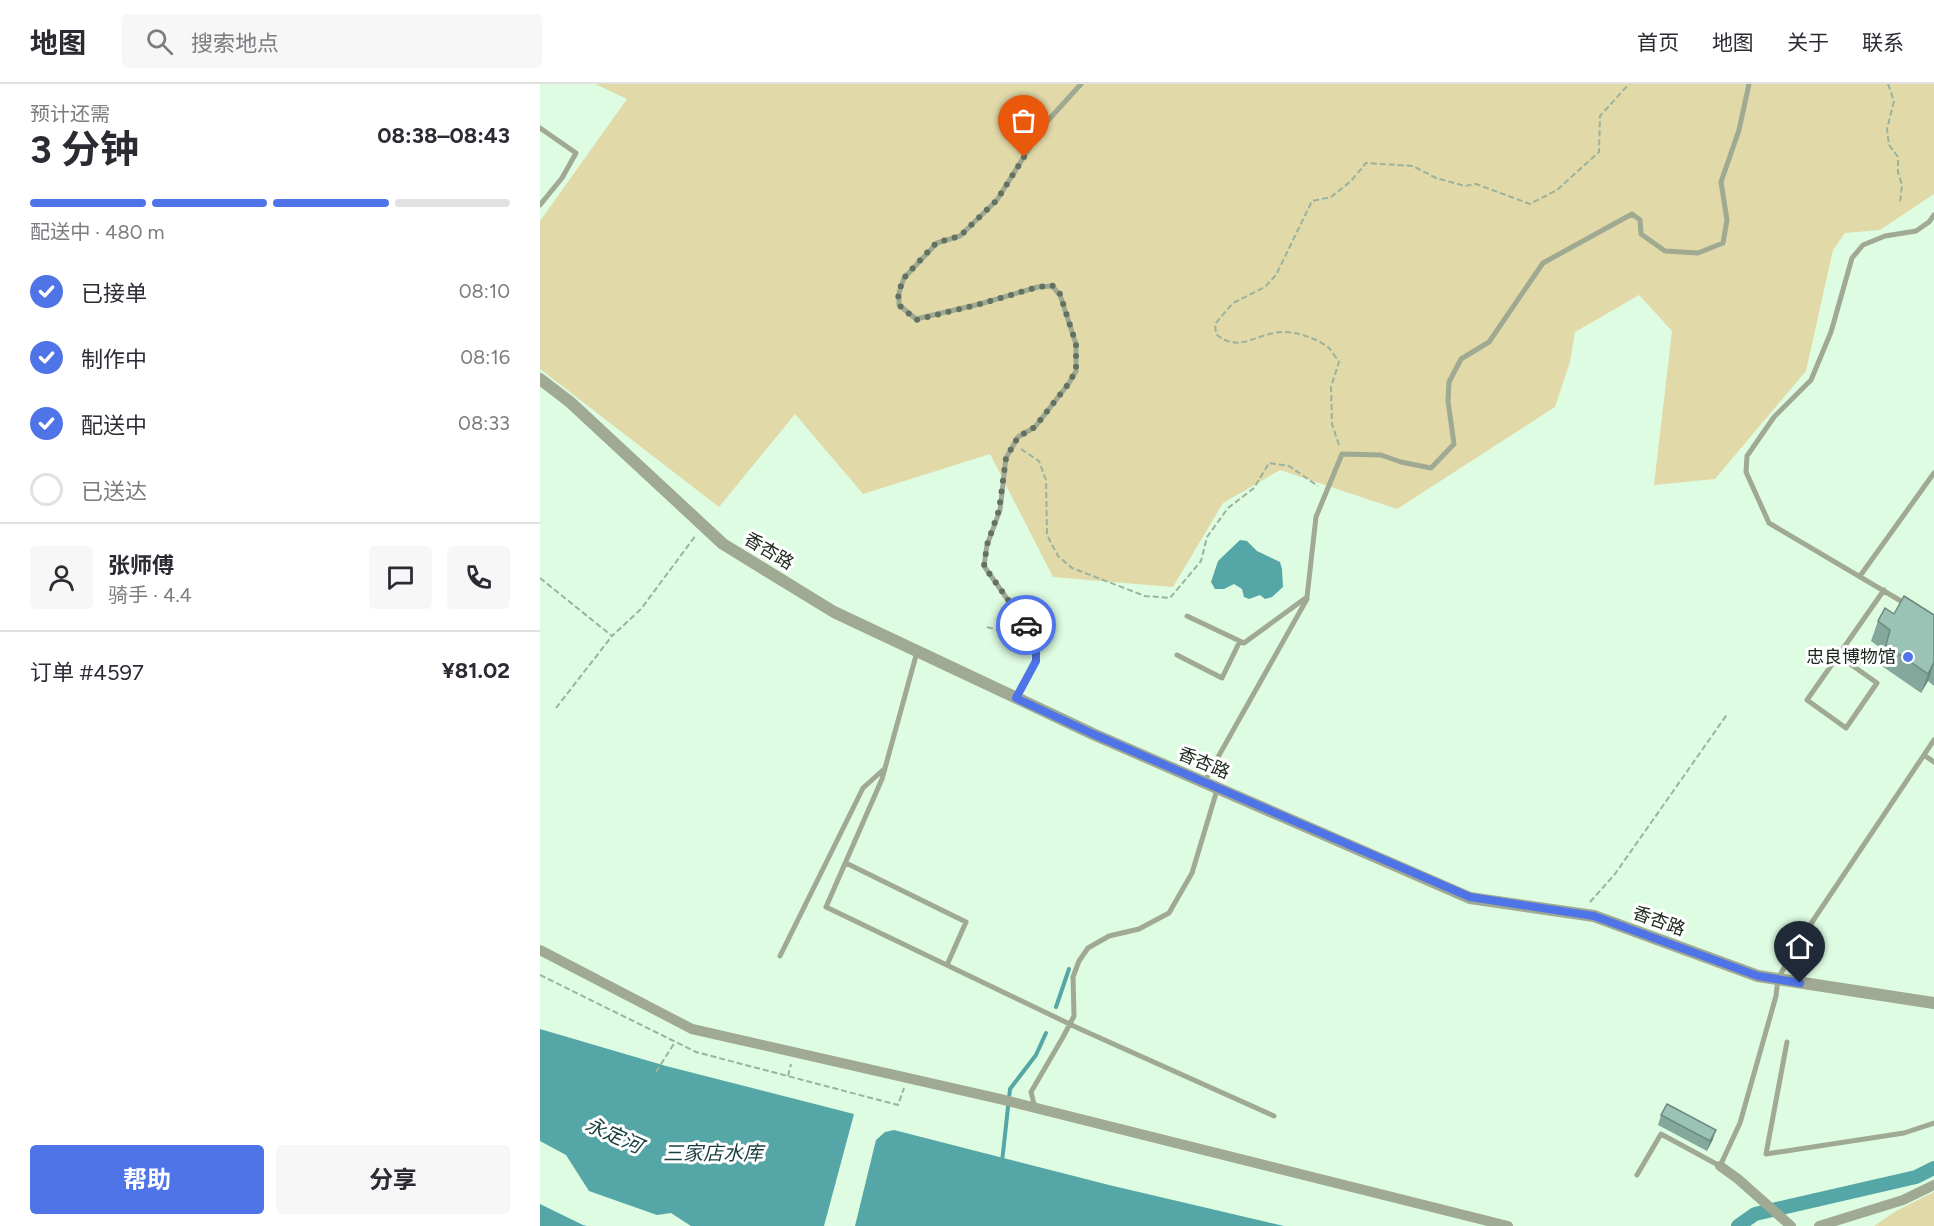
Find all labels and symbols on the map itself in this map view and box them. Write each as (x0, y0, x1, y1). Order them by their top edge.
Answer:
pin (998, 95, 1049, 157)
street label: 香杏路 (740, 528, 798, 574)
courier (996, 595, 1056, 655)
place label: 忠良博物馆 (1806, 646, 1896, 668)
marker: 忠良博物馆 (1901, 650, 1915, 664)
street label: 香杏路 (1175, 742, 1233, 784)
street label: 香杏路 (1630, 901, 1688, 941)
pin (1774, 921, 1825, 983)
water label: 永定河 (582, 1112, 650, 1160)
water label: 三家店水库 (663, 1141, 766, 1165)

